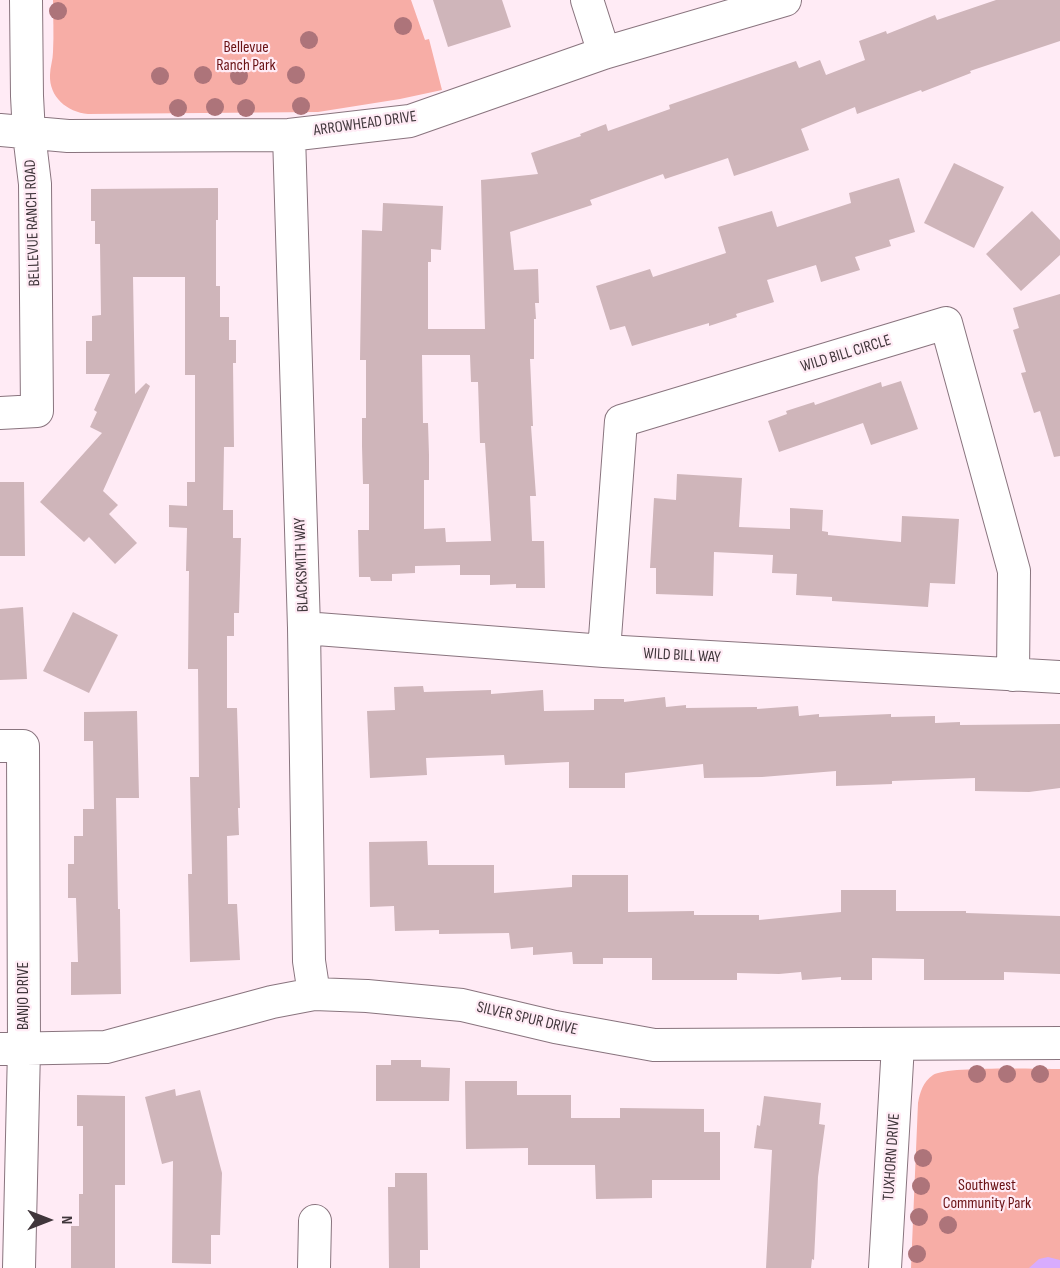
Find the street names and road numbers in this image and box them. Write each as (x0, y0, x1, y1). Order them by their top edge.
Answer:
street label: ARROWHEAD DRIVE (312, 107, 418, 141)
street label: BELLEVUE RANCH ROAD (21, 159, 45, 287)
street label: WILD BILL CIRCLE (799, 331, 893, 377)
street label: BLACKSMITH WAY (291, 517, 313, 613)
street label: WILD BILL WAY (643, 644, 721, 668)
street label: BANJO DRIVE (14, 962, 34, 1030)
street label: SILVER SPUR DRIVE (475, 998, 579, 1040)
street label: TUXHORN DRIVE (879, 1113, 905, 1201)

